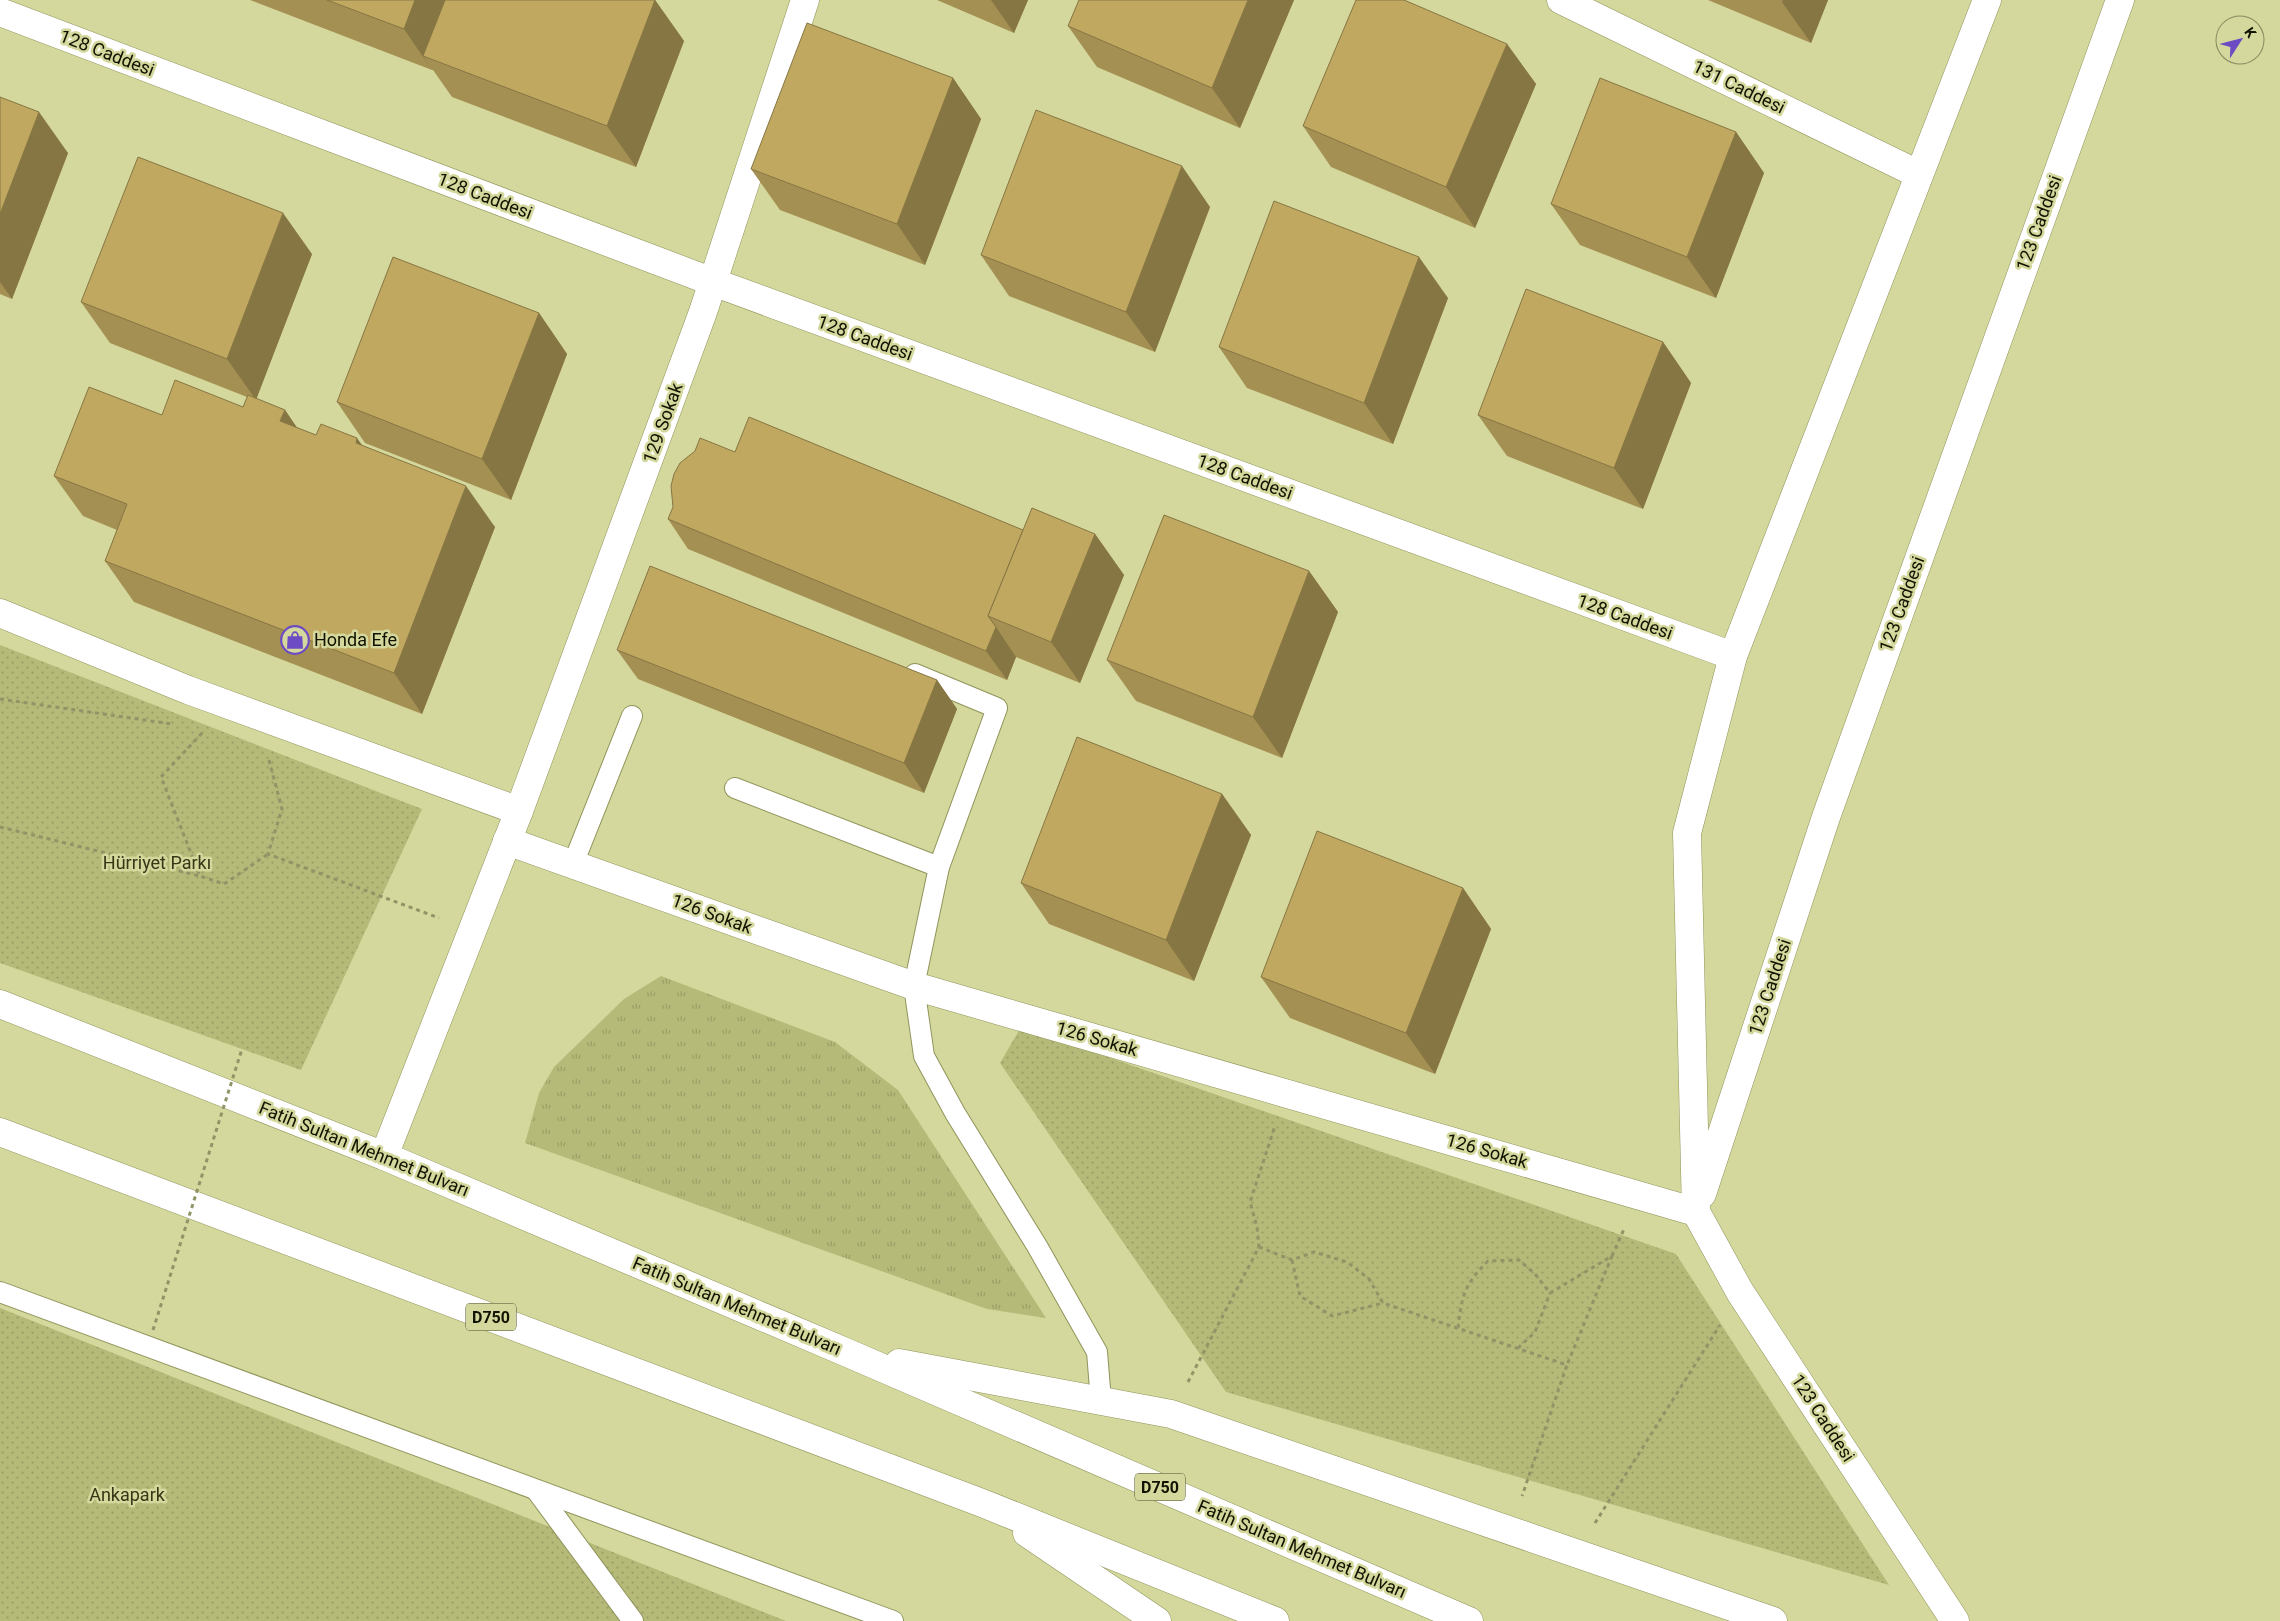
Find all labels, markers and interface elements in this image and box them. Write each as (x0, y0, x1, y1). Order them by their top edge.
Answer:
north arrow (2215, 15, 2265, 65)
text: K (2241, 24, 2260, 41)
street label: 128 Caddesi (57, 25, 158, 80)
street label: 131 Caddesi (1690, 55, 1789, 118)
street label: 128 Caddesi (435, 168, 536, 223)
street label: 123 Caddesi (2012, 172, 2065, 273)
street label: 128 Caddesi (815, 311, 916, 364)
street label: 129 Sokak (638, 379, 687, 466)
street label: 128 Caddesi (1195, 450, 1296, 503)
street label: 123 Caddesi (1875, 553, 1928, 654)
street label: 128 Caddesi (1575, 590, 1676, 643)
shop icon: Honda Efe (280, 625, 310, 655)
place label: Honda Efe (314, 629, 397, 650)
park label: Hürriyet Parkı (103, 852, 211, 873)
street label: 126 Sokak (669, 889, 756, 938)
street label: 123 Caddesi (1744, 936, 1795, 1038)
street label: 126 Sokak (1054, 1017, 1141, 1060)
street label: Fatih Sultan Mehmet Bulvarı (256, 1097, 472, 1200)
street label: 126 Sokak (1444, 1129, 1531, 1172)
street label: Fatih Sultan Mehmet Bulvarı (630, 1252, 845, 1359)
road number: D750 (466, 1304, 516, 1330)
street label: 123 Caddesi (1787, 1370, 1859, 1465)
road number: D750 (1135, 1474, 1185, 1500)
park label: Ankapark (89, 1484, 166, 1505)
street label: Fatih Sultan Mehmet Bulvarı (1195, 1495, 1410, 1602)

